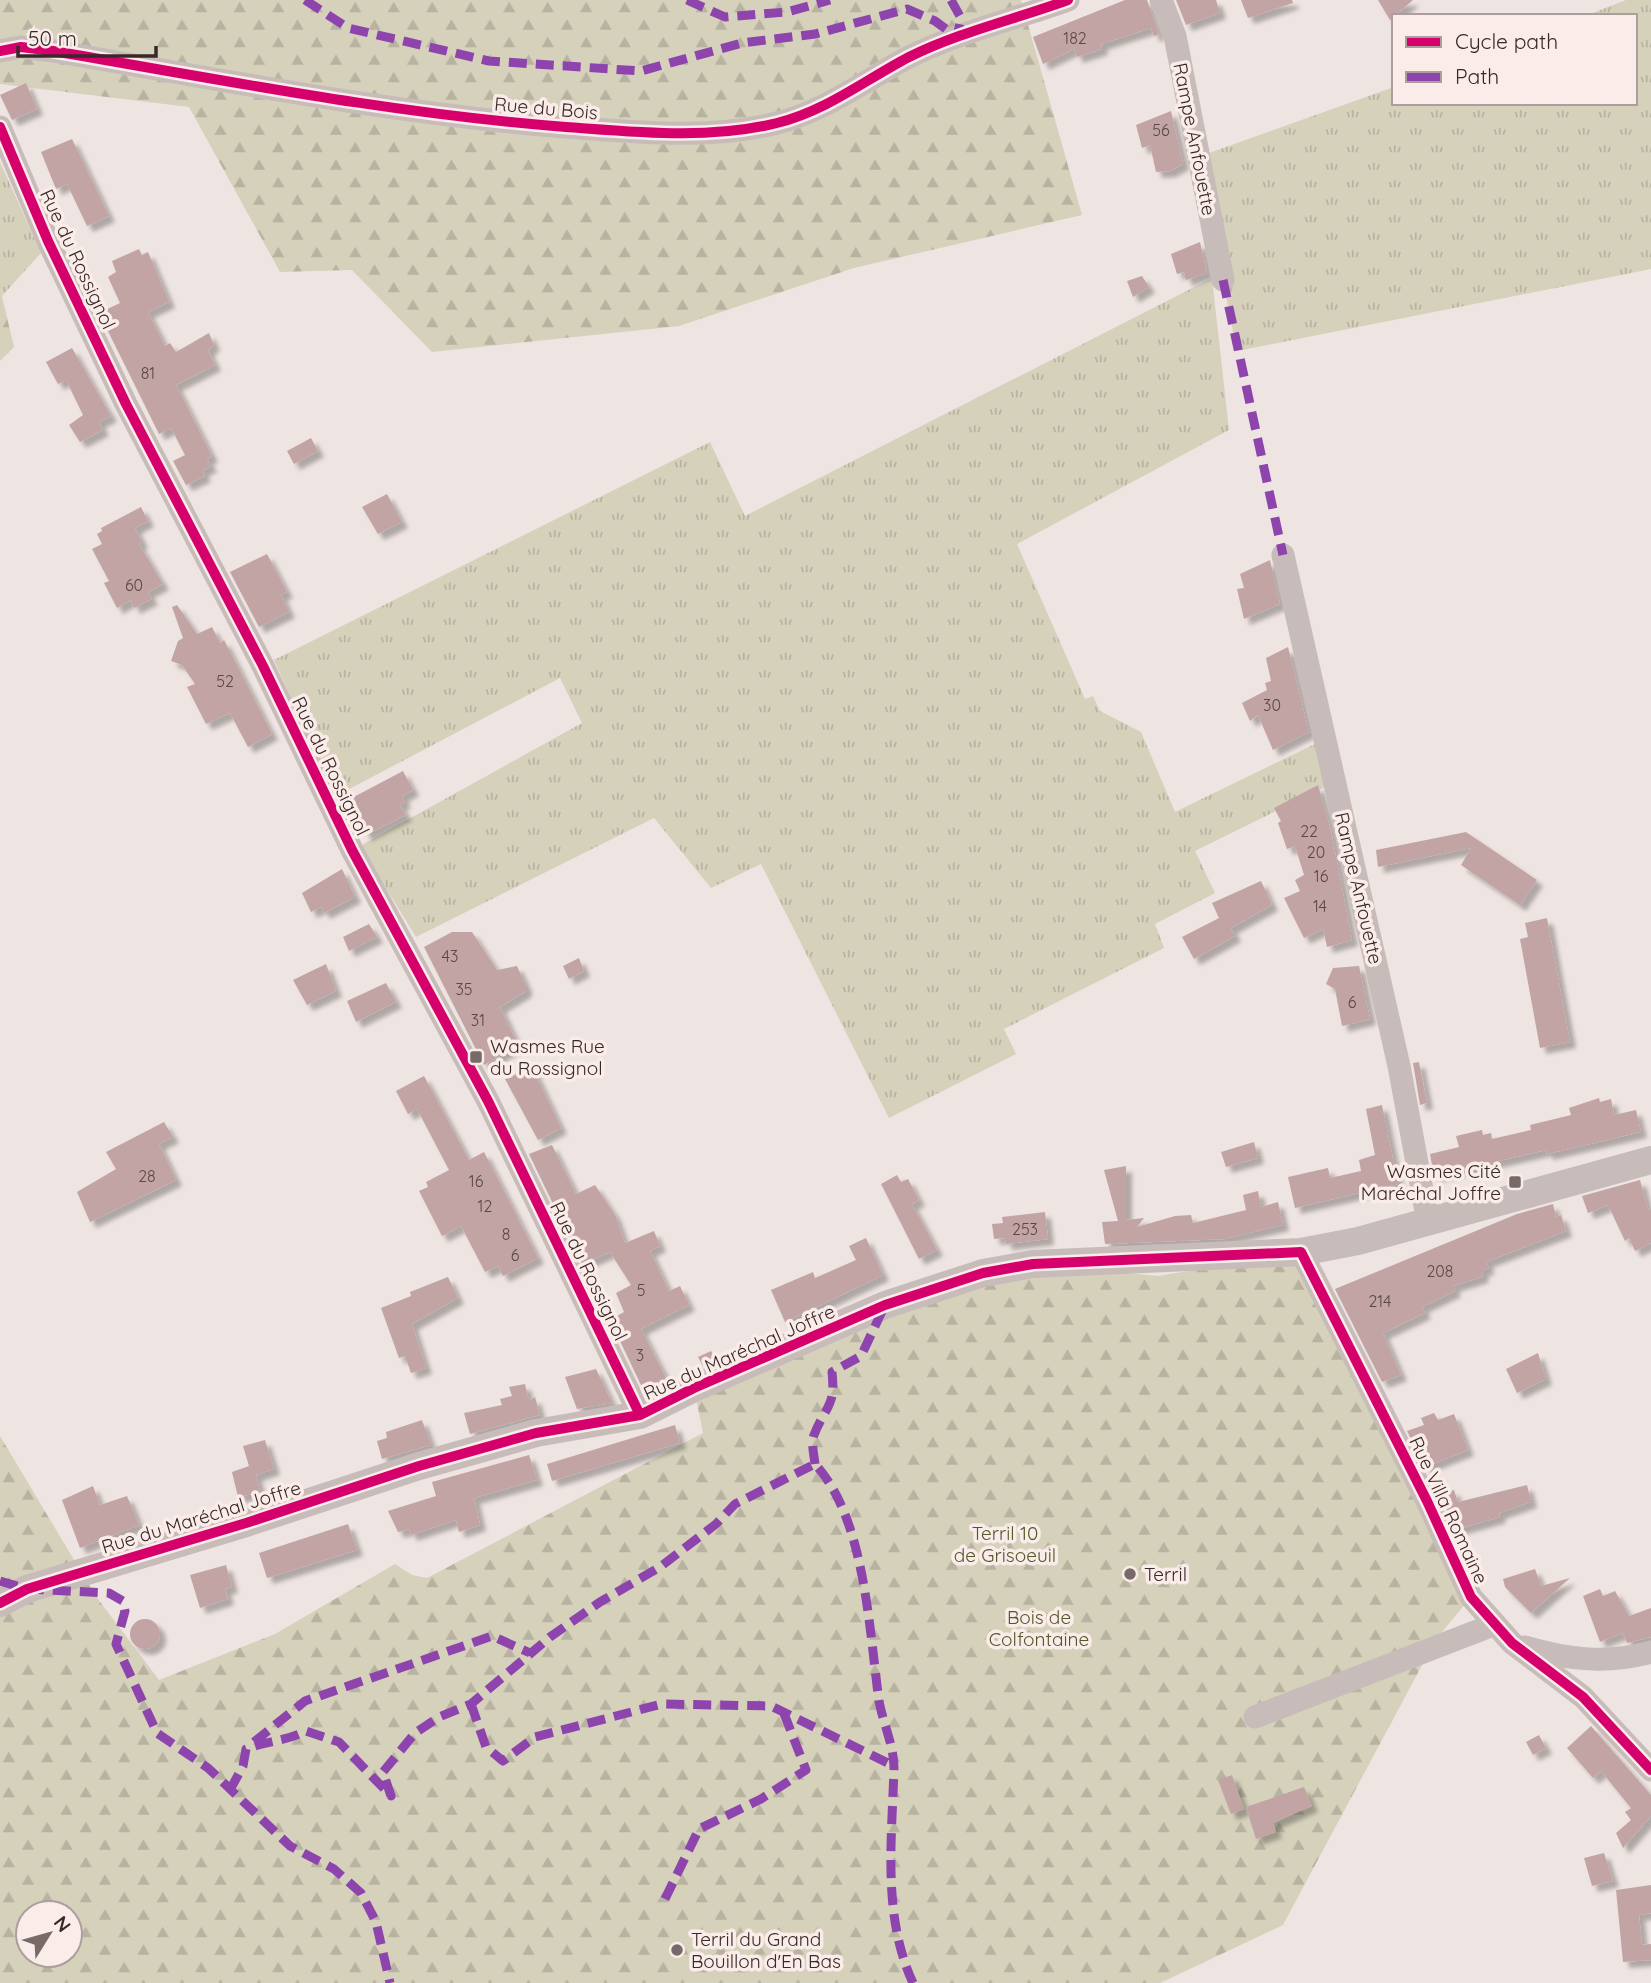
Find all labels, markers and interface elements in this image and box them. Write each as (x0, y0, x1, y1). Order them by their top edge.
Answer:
scale bar (18, 14, 156, 58)
legend (1392, 14, 1637, 105)
text: 50 m (28, 25, 77, 51)
house number: 182 (1063, 28, 1087, 48)
text: Cycle path (1455, 28, 1558, 54)
street label: Rampe Anfouette (1168, 61, 1222, 217)
text: Path (1455, 63, 1499, 89)
street label: Rue du Bois (493, 92, 599, 124)
house number: 56 (1152, 120, 1170, 140)
street label: Rue du Rossignol (35, 185, 121, 333)
house number: 81 (141, 363, 155, 383)
house number: 60 (125, 575, 143, 595)
house number: 52 (216, 671, 234, 691)
street label: Rue du Rossignol (287, 693, 375, 839)
house number: 30 (1263, 695, 1281, 715)
street label: Rampe Anfouette (1330, 810, 1388, 966)
house number: 22 (1300, 821, 1318, 841)
house number: 20 (1307, 842, 1325, 862)
house number: 16 (1314, 866, 1329, 886)
house number: 14 (1313, 896, 1327, 916)
house number: 43 (442, 946, 458, 966)
house number: 35 (455, 979, 473, 999)
house number: 6 (1348, 992, 1357, 1012)
house number: 31 (471, 1010, 485, 1030)
place label: Wasmes Rue du Rossignol (490, 1034, 605, 1080)
marker: Wasmes Rue du Rossignol (468, 1049, 484, 1065)
place label: Wasmes Cité Maréchal Joffre (1361, 1159, 1501, 1205)
house number: 28 (138, 1166, 156, 1186)
house number: 16 (469, 1171, 484, 1191)
marker: Wasmes Cité Maréchal Joffre (1507, 1174, 1523, 1190)
house number: 12 (478, 1196, 493, 1216)
street label: Rue du Rossignol (545, 1198, 633, 1344)
house number: 253 (1012, 1219, 1038, 1239)
house number: 8 (502, 1224, 510, 1244)
house number: 6 (511, 1245, 520, 1265)
house number: 208 (1426, 1261, 1454, 1281)
house number: 5 (637, 1280, 645, 1300)
house number: 214 (1369, 1291, 1391, 1311)
street label: Rue du Maréchal Joffre (639, 1299, 839, 1405)
house number: 3 (636, 1345, 644, 1365)
street label: Rue Villa Romaine (1404, 1432, 1494, 1588)
street label: Rue du Maréchal Joffre (98, 1475, 304, 1559)
park label: Terril 10 de Grisoeuil (954, 1521, 1056, 1567)
place label: Terril (1144, 1562, 1187, 1586)
marker: Terril (1122, 1566, 1138, 1582)
park label: Bois de Colfontaine (989, 1605, 1089, 1651)
north arrow (14, 1899, 84, 1969)
text: N (49, 1911, 76, 1937)
place label: Terril du Grand Bouillon d'En Bas (691, 1927, 841, 1973)
marker: Terril du Grand Bouillon d'En Bas (669, 1942, 685, 1958)

